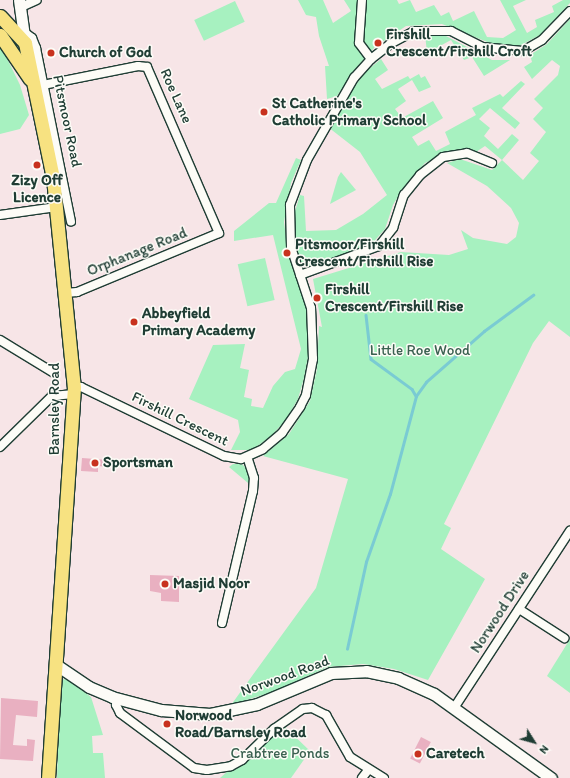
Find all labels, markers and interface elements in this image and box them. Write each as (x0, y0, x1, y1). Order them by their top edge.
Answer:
place label: Firshill Crescent/Firshill Croft (386, 25, 532, 60)
marker: Firshill Crescent/Firshill Croft (373, 38, 383, 48)
place label: Church of God (59, 44, 152, 62)
marker: Church of God (46, 48, 56, 58)
street label: Roe Lane (156, 66, 196, 126)
street label: Pitsmoor Road (48, 73, 86, 169)
place label: St Catherine's Catholic Primary School (272, 94, 426, 129)
marker: St Catherine's Catholic Primary School (259, 107, 269, 117)
marker: Zizy Off Licence (32, 160, 42, 170)
place label: Zizy Off Licence (11, 171, 63, 206)
street label: Orphanage Road (84, 224, 190, 280)
place label: Pitsmoor/Firshill Crescent/Firshill Rise (295, 235, 433, 270)
marker: Pitsmoor/Firshill Crescent/Firshill Rise (282, 248, 292, 258)
place label: Firshill Crescent/Firshill Rise (325, 280, 463, 315)
marker: Firshill Crescent/Firshill Rise (312, 293, 322, 303)
place label: Abbeyfield Primary Academy (142, 304, 255, 339)
marker: Abbeyfield Primary Academy (129, 317, 139, 327)
park label: Little Roe Wood (370, 342, 470, 360)
street label: Barnsley Road (46, 363, 64, 455)
street label: Firshill Crescent (129, 388, 231, 450)
place label: Sportsman (103, 454, 173, 472)
marker: Sportsman (90, 458, 100, 468)
street label: Norwood Drive (467, 567, 533, 657)
place label: Masjid Noor (173, 575, 250, 593)
marker: Masjid Noor (160, 579, 170, 589)
street label: Norwood Road (238, 652, 332, 700)
place label: Norwood Road/Barnsley Road (175, 706, 306, 741)
marker: Norwood Road/Barnsley Road (162, 719, 172, 729)
north arrow (514, 722, 554, 762)
text: N (537, 743, 551, 756)
park label: Crabtree Ponds (230, 745, 330, 763)
place label: Caretech (426, 745, 484, 763)
marker: Caretech (413, 749, 423, 759)

